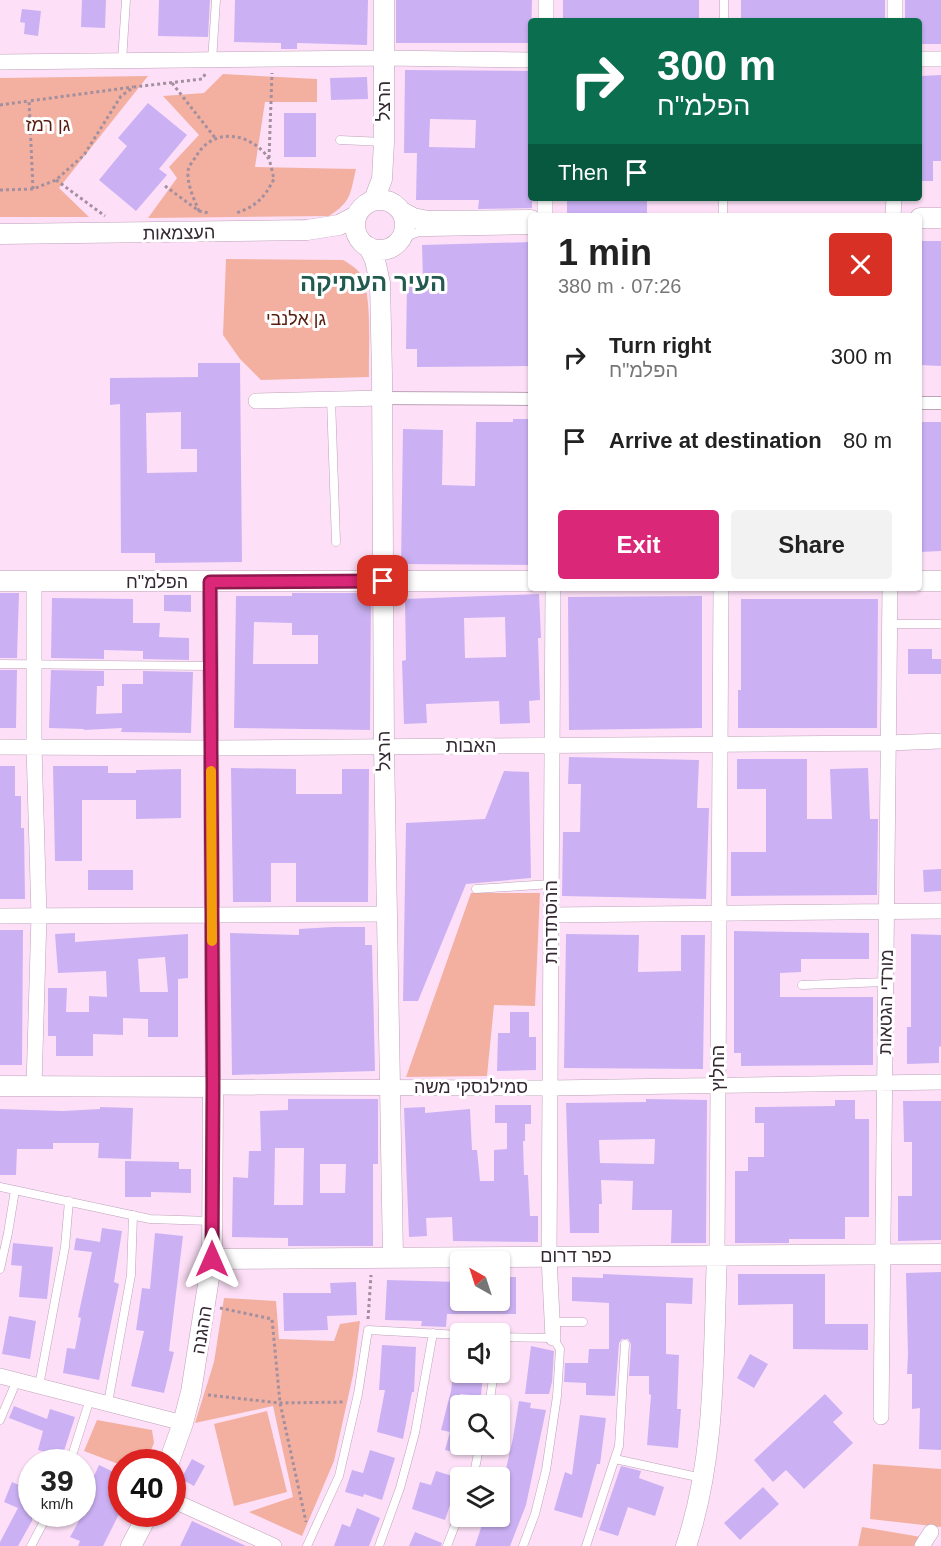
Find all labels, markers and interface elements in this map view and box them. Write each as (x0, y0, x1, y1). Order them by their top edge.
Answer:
icon: right (558, 42, 636, 120)
text: 300 m (657, 42, 776, 89)
street label: הרצל (374, 81, 394, 121)
text: הפלמ"ח (657, 91, 750, 121)
park label: גן רמז (26, 115, 71, 135)
icon: arrive (620, 156, 653, 189)
text: Then (558, 160, 608, 185)
street label: העצמאות (143, 222, 215, 244)
text: 1 min (558, 232, 652, 273)
button: close (829, 233, 892, 296)
district label: העיר העתיקה (300, 269, 446, 296)
text: 380 m · 07:26 (558, 275, 681, 297)
park label: גן אלנבי (266, 309, 326, 329)
text: Turn right (609, 333, 711, 358)
icon: right (558, 341, 591, 374)
text: 300 m (831, 344, 892, 369)
text: הפלמ"ח (609, 359, 678, 381)
icon: arrive (558, 425, 591, 458)
text: Arrive at destination (609, 428, 822, 453)
text: 80 m (843, 428, 892, 453)
button: Exit (558, 510, 719, 579)
button: Share (731, 510, 892, 579)
pin (357, 555, 408, 606)
icon: arrive (366, 564, 399, 597)
street label: הפלמ"ח (126, 572, 188, 592)
street label: הרצל (374, 731, 394, 771)
street label: האבות (446, 736, 496, 756)
street label: ההסתדרות (541, 880, 561, 964)
street label: מורדי הגטאות (875, 949, 897, 1055)
street label: החלוץ (708, 1045, 728, 1091)
street label: סמילנסקי משה (414, 1077, 528, 1097)
position arrow (180, 1227, 244, 1291)
street label: כפר דרום (540, 1246, 612, 1266)
north arrow (450, 1251, 510, 1311)
map controls (450, 1251, 510, 1527)
street label: ההגנה (188, 1304, 216, 1356)
button: sound (450, 1323, 510, 1383)
button: search (450, 1395, 510, 1455)
speed limit sign: 40 (108, 1449, 186, 1527)
text: 39 (40, 1464, 74, 1497)
button: layers (450, 1467, 510, 1527)
text: km/h (41, 1495, 73, 1512)

